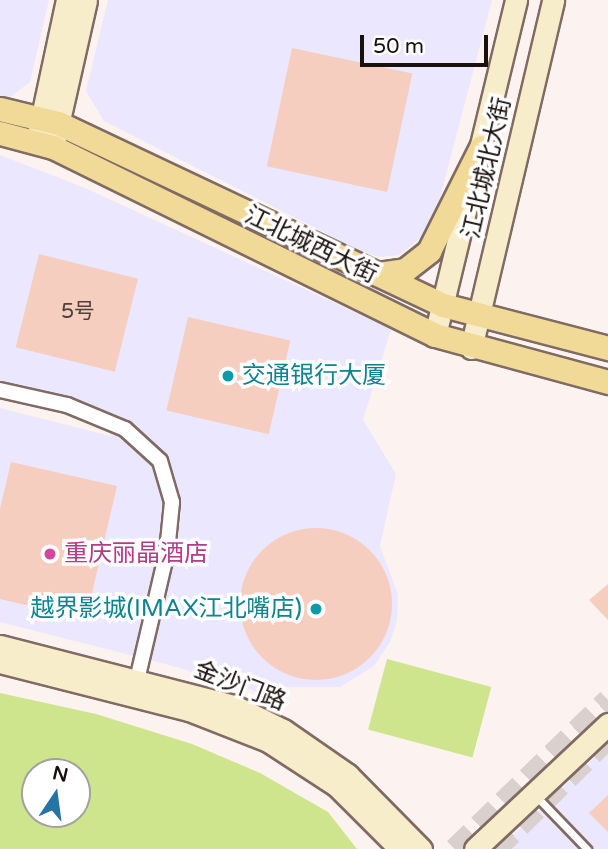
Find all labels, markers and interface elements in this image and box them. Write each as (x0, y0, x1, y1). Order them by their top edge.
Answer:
scale bar (363, 21, 491, 65)
text: 50 m (373, 34, 424, 59)
street label: 江北城北大街 (457, 95, 517, 241)
street label: 江北城西大街 (240, 200, 382, 290)
house number: 5号 (61, 299, 95, 325)
place label: 交通银行大厦 (242, 362, 386, 390)
marker: 交通银行大厦 (220, 368, 236, 384)
place label: 重庆丽晶酒店 (64, 540, 208, 568)
marker: 重庆丽晶酒店 (42, 546, 58, 562)
place label: 越界影城(IMAX江北嘴店) (30, 595, 302, 623)
marker: 越界影城(IMAX江北嘴店) (308, 601, 324, 617)
street label: 金沙门路 (190, 655, 290, 717)
north arrow (21, 758, 91, 828)
text: N (50, 762, 70, 787)

